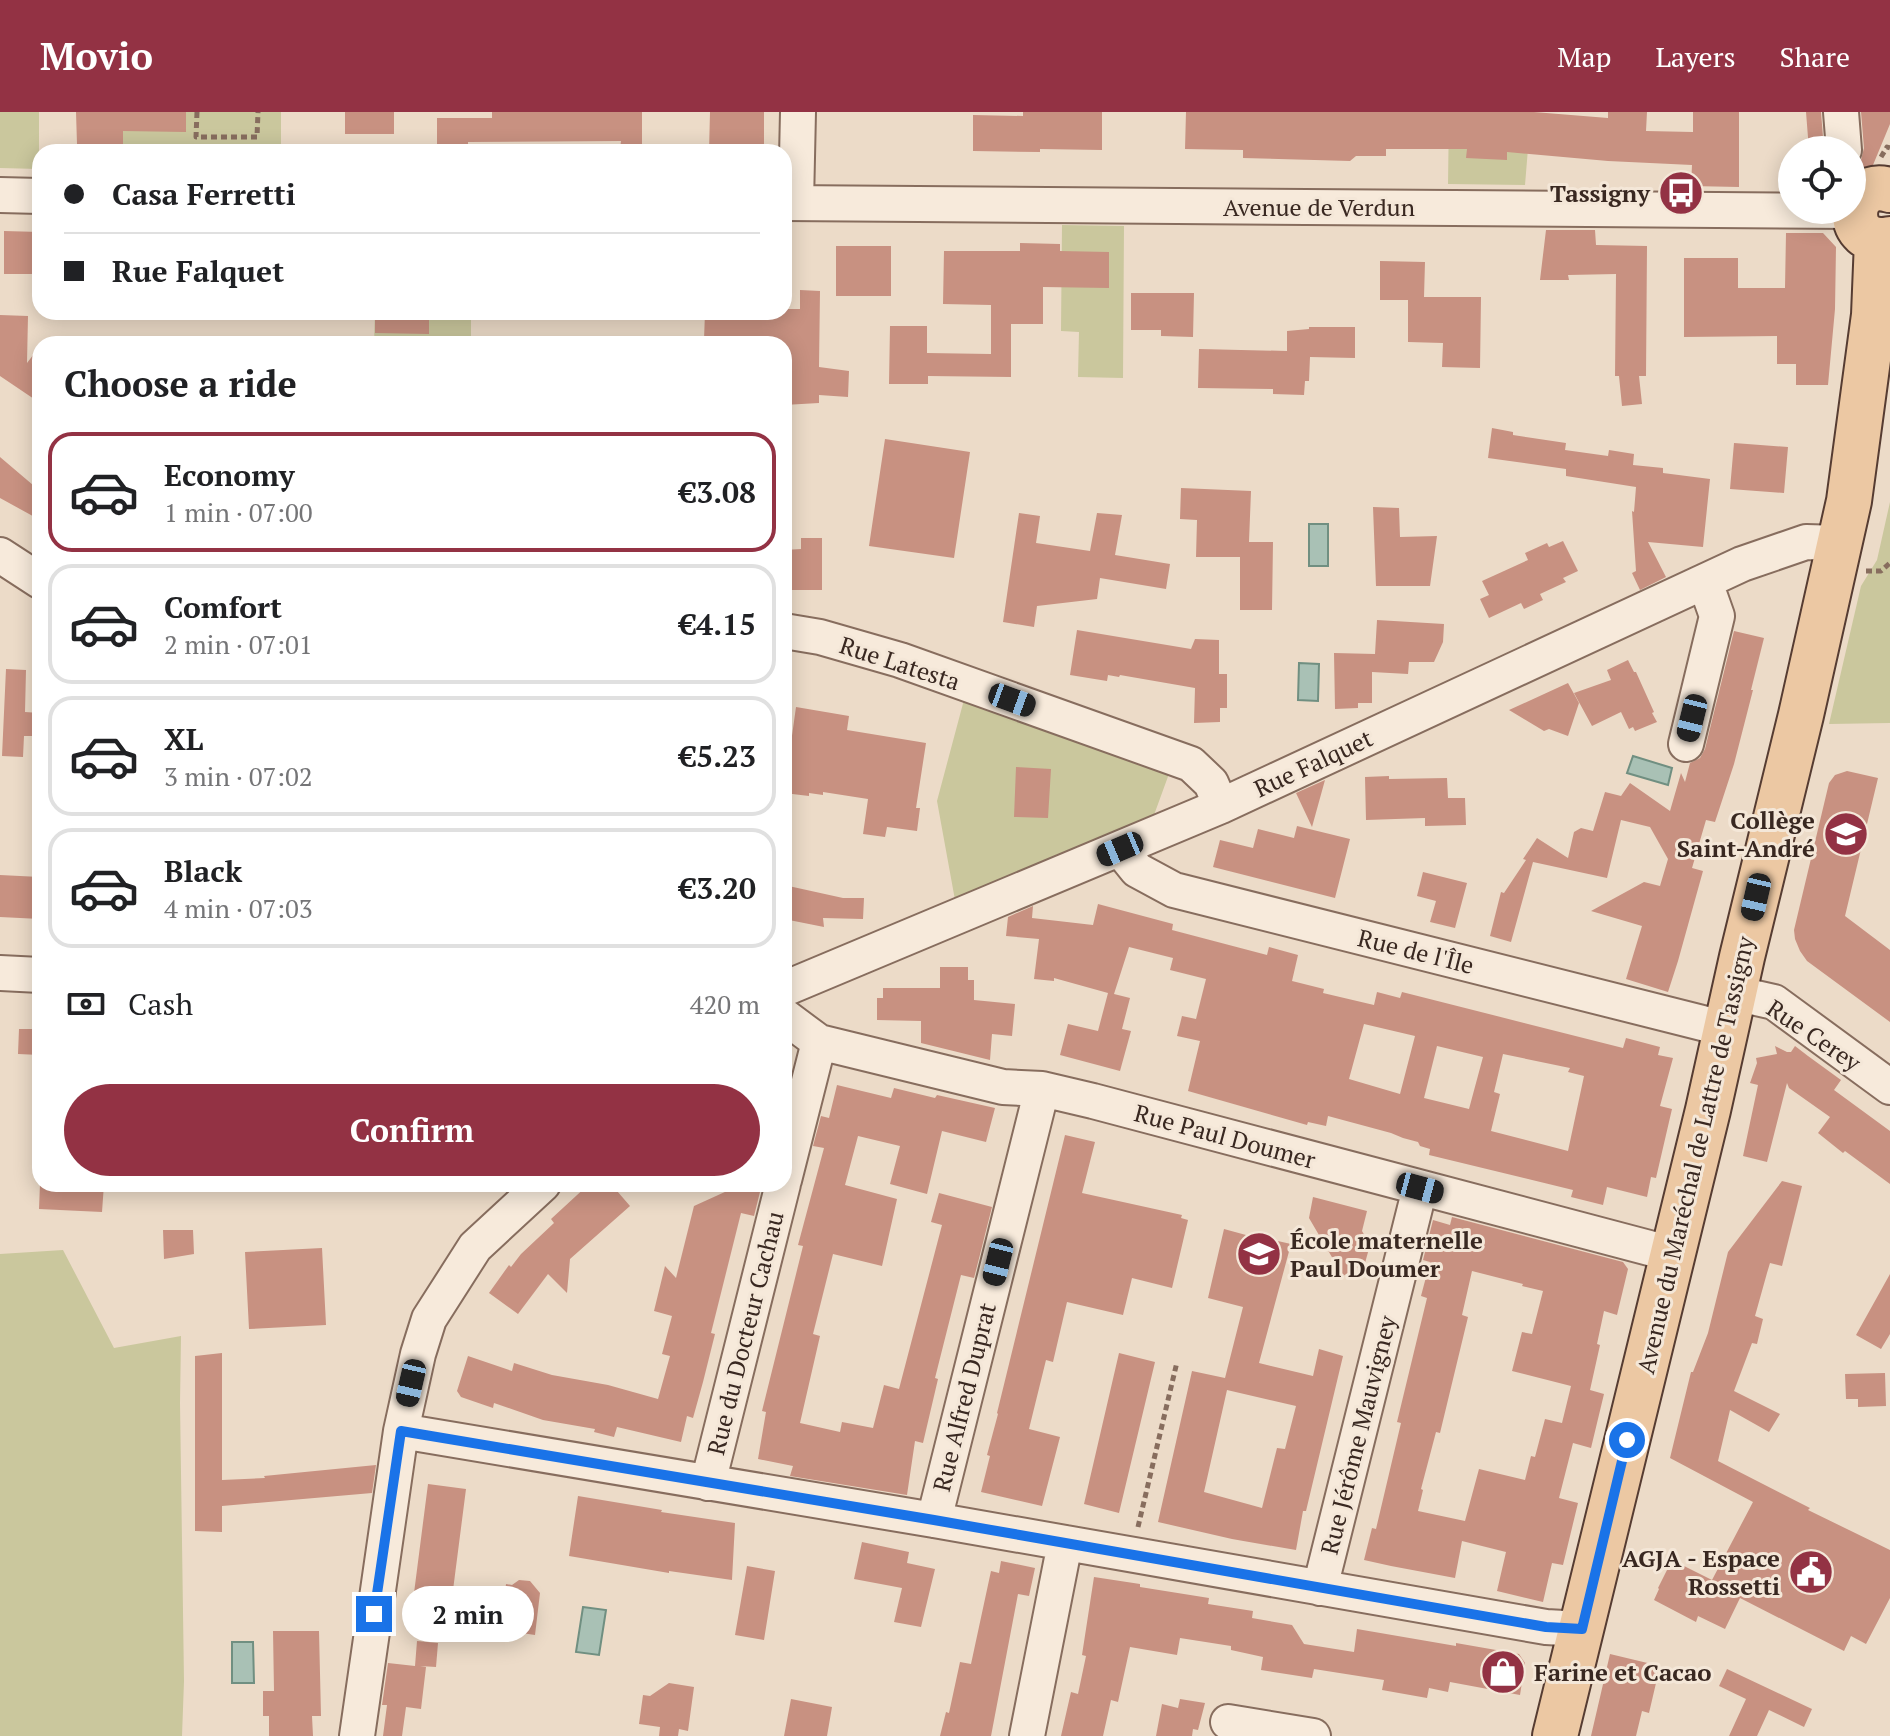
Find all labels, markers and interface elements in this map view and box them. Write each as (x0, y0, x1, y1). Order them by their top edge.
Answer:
text: Movio (40, 31, 153, 81)
text: Map (1557, 38, 1611, 75)
text: Layers (1655, 38, 1736, 75)
text: Share (1780, 38, 1850, 75)
map controls (1778, 136, 1866, 224)
button: locate (1778, 136, 1866, 224)
bus stop icon: Tassigny (1657, 169, 1705, 217)
text: Casa Ferretti (112, 174, 296, 214)
place label: Tassigny (1550, 177, 1651, 209)
street label: Avenue de Verdun (1223, 191, 1415, 223)
text: Rue Falquet (112, 251, 284, 291)
text: Choose a ride (64, 360, 297, 407)
text: Economy (164, 455, 295, 495)
icon: car (68, 456, 140, 528)
text: €3.08 (679, 472, 756, 512)
text: 1 min · 07:00 (164, 495, 313, 529)
text: Comfort (164, 587, 282, 627)
icon: car (68, 588, 140, 660)
text: €4.15 (679, 604, 756, 644)
text: 2 min · 07:01 (164, 627, 313, 661)
street label: Rue Latesta (836, 629, 964, 697)
car (985, 681, 1039, 719)
car (1675, 692, 1709, 744)
text: XL (164, 719, 203, 759)
icon: car (68, 720, 140, 792)
street label: Rue Falquet (1249, 722, 1378, 804)
text: €5.23 (679, 736, 756, 776)
text: 3 min · 07:02 (164, 759, 313, 793)
place label: Collège Saint-André (1677, 804, 1815, 864)
school or university icon: Collège Saint-André (1822, 810, 1870, 858)
car (1093, 829, 1147, 869)
text: Black (164, 851, 242, 891)
icon: car (68, 852, 140, 924)
text: €3.20 (679, 868, 756, 908)
car (1739, 871, 1773, 923)
text: 4 min · 07:03 (164, 891, 313, 925)
street label: Rue de l'Île (1355, 921, 1477, 981)
street label: Avenue du Maréchal de Lattre de Tassigny (1629, 932, 1761, 1377)
icon: cash (64, 982, 108, 1026)
text: Cash (128, 984, 193, 1024)
text: 420 m (690, 987, 760, 1021)
street label: Rue Cerey (1761, 992, 1868, 1079)
button: Confirm (64, 1084, 760, 1176)
street label: Rue Paul Doumer (1131, 1096, 1320, 1176)
car (1394, 1170, 1446, 1206)
street label: Rue du Docteur Cachau (699, 1208, 791, 1458)
place label: École maternelle Paul Doumer (1290, 1224, 1483, 1284)
school or university icon: École maternelle Paul Doumer (1235, 1230, 1283, 1278)
car (981, 1236, 1015, 1288)
street label: Rue Alfred Duprat (925, 1299, 1003, 1495)
street label: Rue Jérôme Mauvigney (1313, 1311, 1403, 1558)
car (394, 1357, 428, 1409)
route start (1609, 1422, 1645, 1458)
place label: AGJA - Espace Rossetti (1622, 1542, 1780, 1602)
public building icon: AGJA - Espace Rossetti (1787, 1548, 1835, 1596)
callout: 2 min (402, 1586, 534, 1642)
route end (356, 1596, 392, 1632)
text: 2 min (432, 1597, 504, 1631)
shop icon: Farine et Cacao (1479, 1648, 1527, 1696)
place label: Farine et Cacao (1534, 1656, 1712, 1688)

